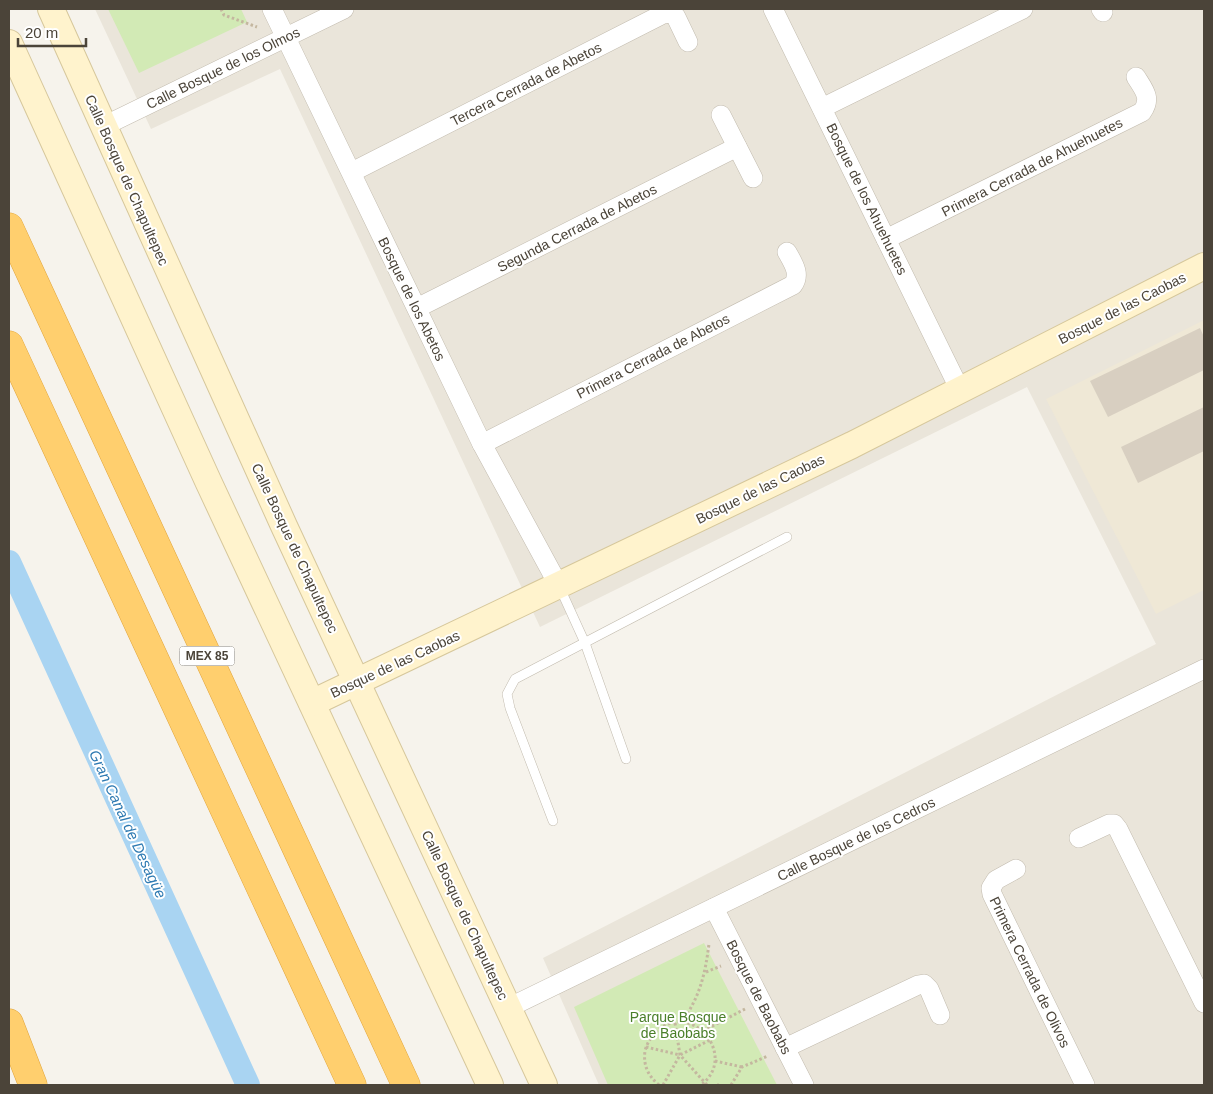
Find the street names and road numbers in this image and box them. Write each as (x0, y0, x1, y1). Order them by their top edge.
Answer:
street label: Calle Bosque de los Olmos (144, 24, 302, 112)
street label: Tercera Cerrada de Abetos (448, 39, 604, 129)
street label: Calle Bosque de Chapultepec (82, 92, 172, 268)
street label: Primera Cerrada de Ahuehuetes (939, 114, 1125, 220)
street label: Bosque de los Ahuehuetes (823, 121, 911, 277)
street label: Segunda Cerrada de Abetos (495, 181, 659, 275)
street label: Bosque de los Abetos (375, 235, 449, 363)
street label: Bosque de las Caobas (1056, 269, 1188, 347)
street label: Primera Cerrada de Abetos (574, 310, 732, 402)
street label: Bosque de las Caobas (693, 451, 827, 527)
street label: Calle Bosque de Chapultepec (249, 461, 341, 635)
street label: Bosque de las Caobas (328, 627, 462, 701)
road number: MEX 85 (180, 646, 234, 666)
street label: Calle Bosque de los Cedros (775, 794, 937, 884)
street label: Calle Bosque de Chapultepec (419, 828, 511, 1002)
street label: Primera Cerrada de Olivos (986, 894, 1074, 1050)
street label: Bosque de Baobabs (723, 937, 795, 1057)

